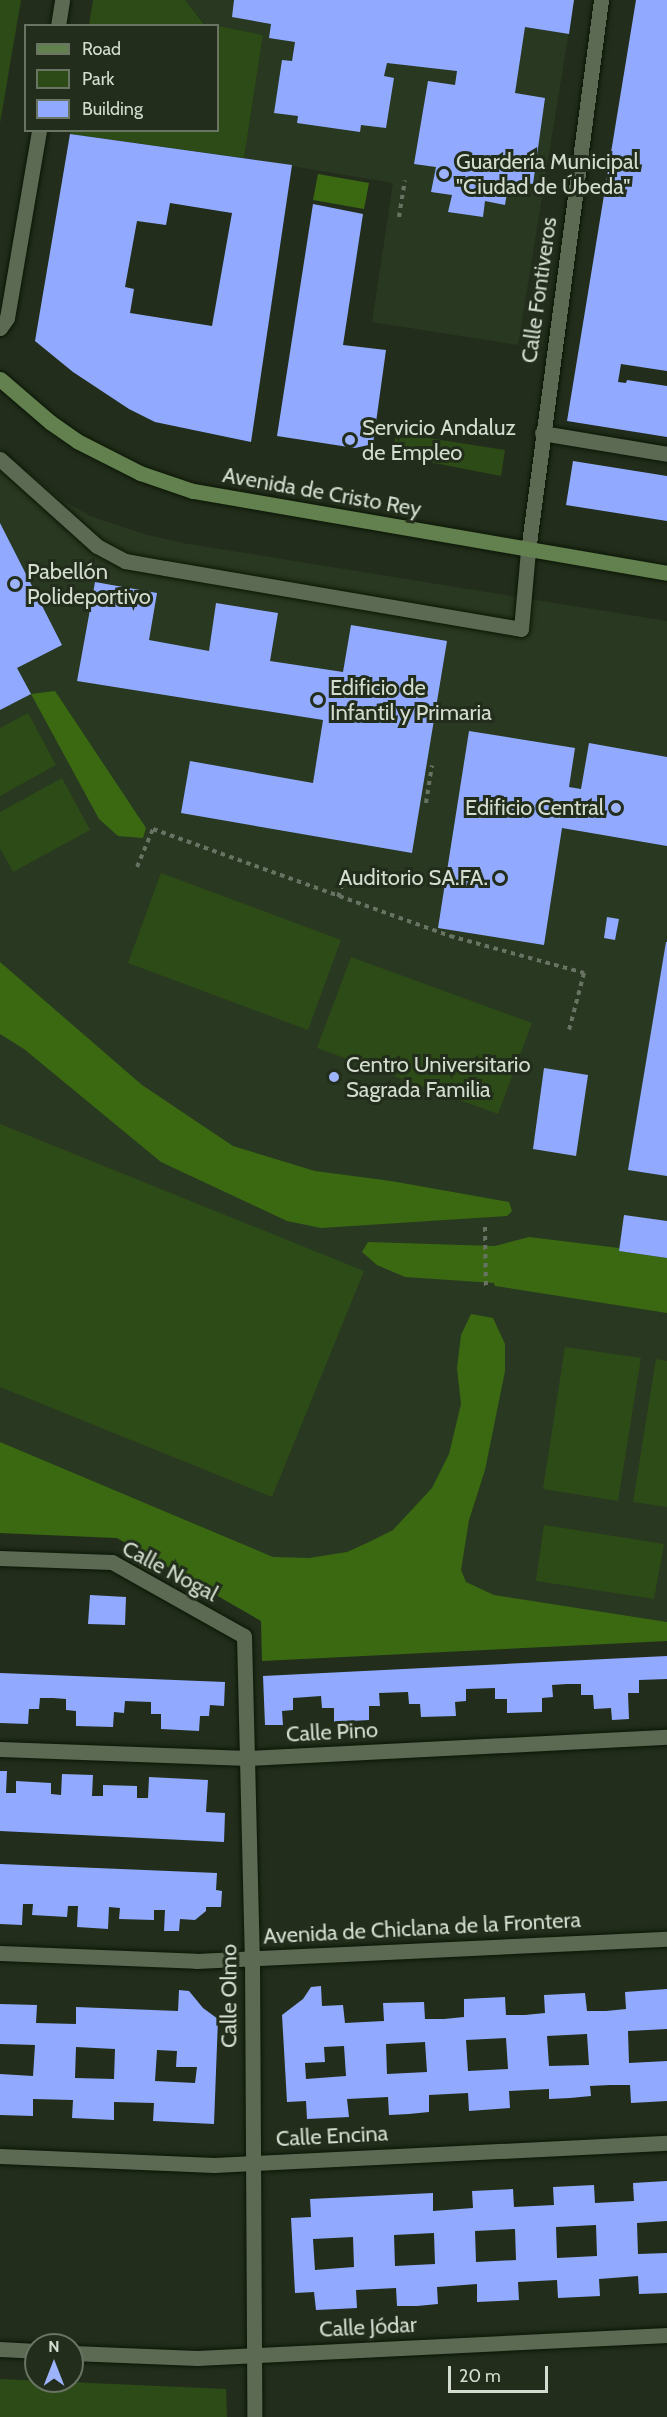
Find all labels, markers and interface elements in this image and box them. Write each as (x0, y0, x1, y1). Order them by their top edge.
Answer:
legend (24, 24, 219, 132)
text: Road (82, 38, 121, 60)
text: Park (82, 68, 114, 90)
text: Building (82, 98, 143, 120)
place label: Guardería Municipal "Ciudad de Úbeda" (456, 148, 639, 200)
marker: Guardería Municipal "Ciudad de Úbeda" (437, 167, 451, 181)
street label: Calle Fontiveros (516, 215, 562, 365)
place label: Servicio Andaluz de Empleo (362, 414, 516, 466)
marker: Servicio Andaluz de Empleo (343, 433, 357, 447)
street label: Avenida de Cristo Rey (221, 462, 423, 522)
place label: Pabellón Polideportivo (27, 558, 151, 610)
marker: Pabellón Polideportivo (8, 577, 22, 591)
place label: Edificio de Infantil y Primaria (330, 674, 492, 726)
marker: Edificio de Infantil y Primaria (311, 693, 325, 707)
place label: Edificio Central (465, 795, 604, 821)
marker: Edificio Central (609, 801, 623, 815)
place label: Auditorio SA.FA. (339, 865, 488, 891)
marker: Auditorio SA.FA. (493, 871, 507, 885)
place label: Centro Universitario Sagrada Familia (346, 1051, 531, 1102)
marker: Centro Universitario Sagrada Familia (327, 1070, 341, 1084)
street label: Calle Nogal (118, 1535, 222, 1607)
street label: Calle Pino (285, 1716, 379, 1748)
street label: Avenida de Chiclana de la Frontera (263, 1906, 581, 1950)
street label: Calle Olmo (216, 1944, 242, 2048)
street label: Calle Encina (275, 2120, 389, 2152)
street label: Calle Jódar (319, 2311, 417, 2343)
north arrow (24, 2333, 84, 2393)
text: N (48, 2337, 60, 2356)
scale bar (451, 2354, 552, 2392)
text: 20 m (459, 2365, 501, 2387)

